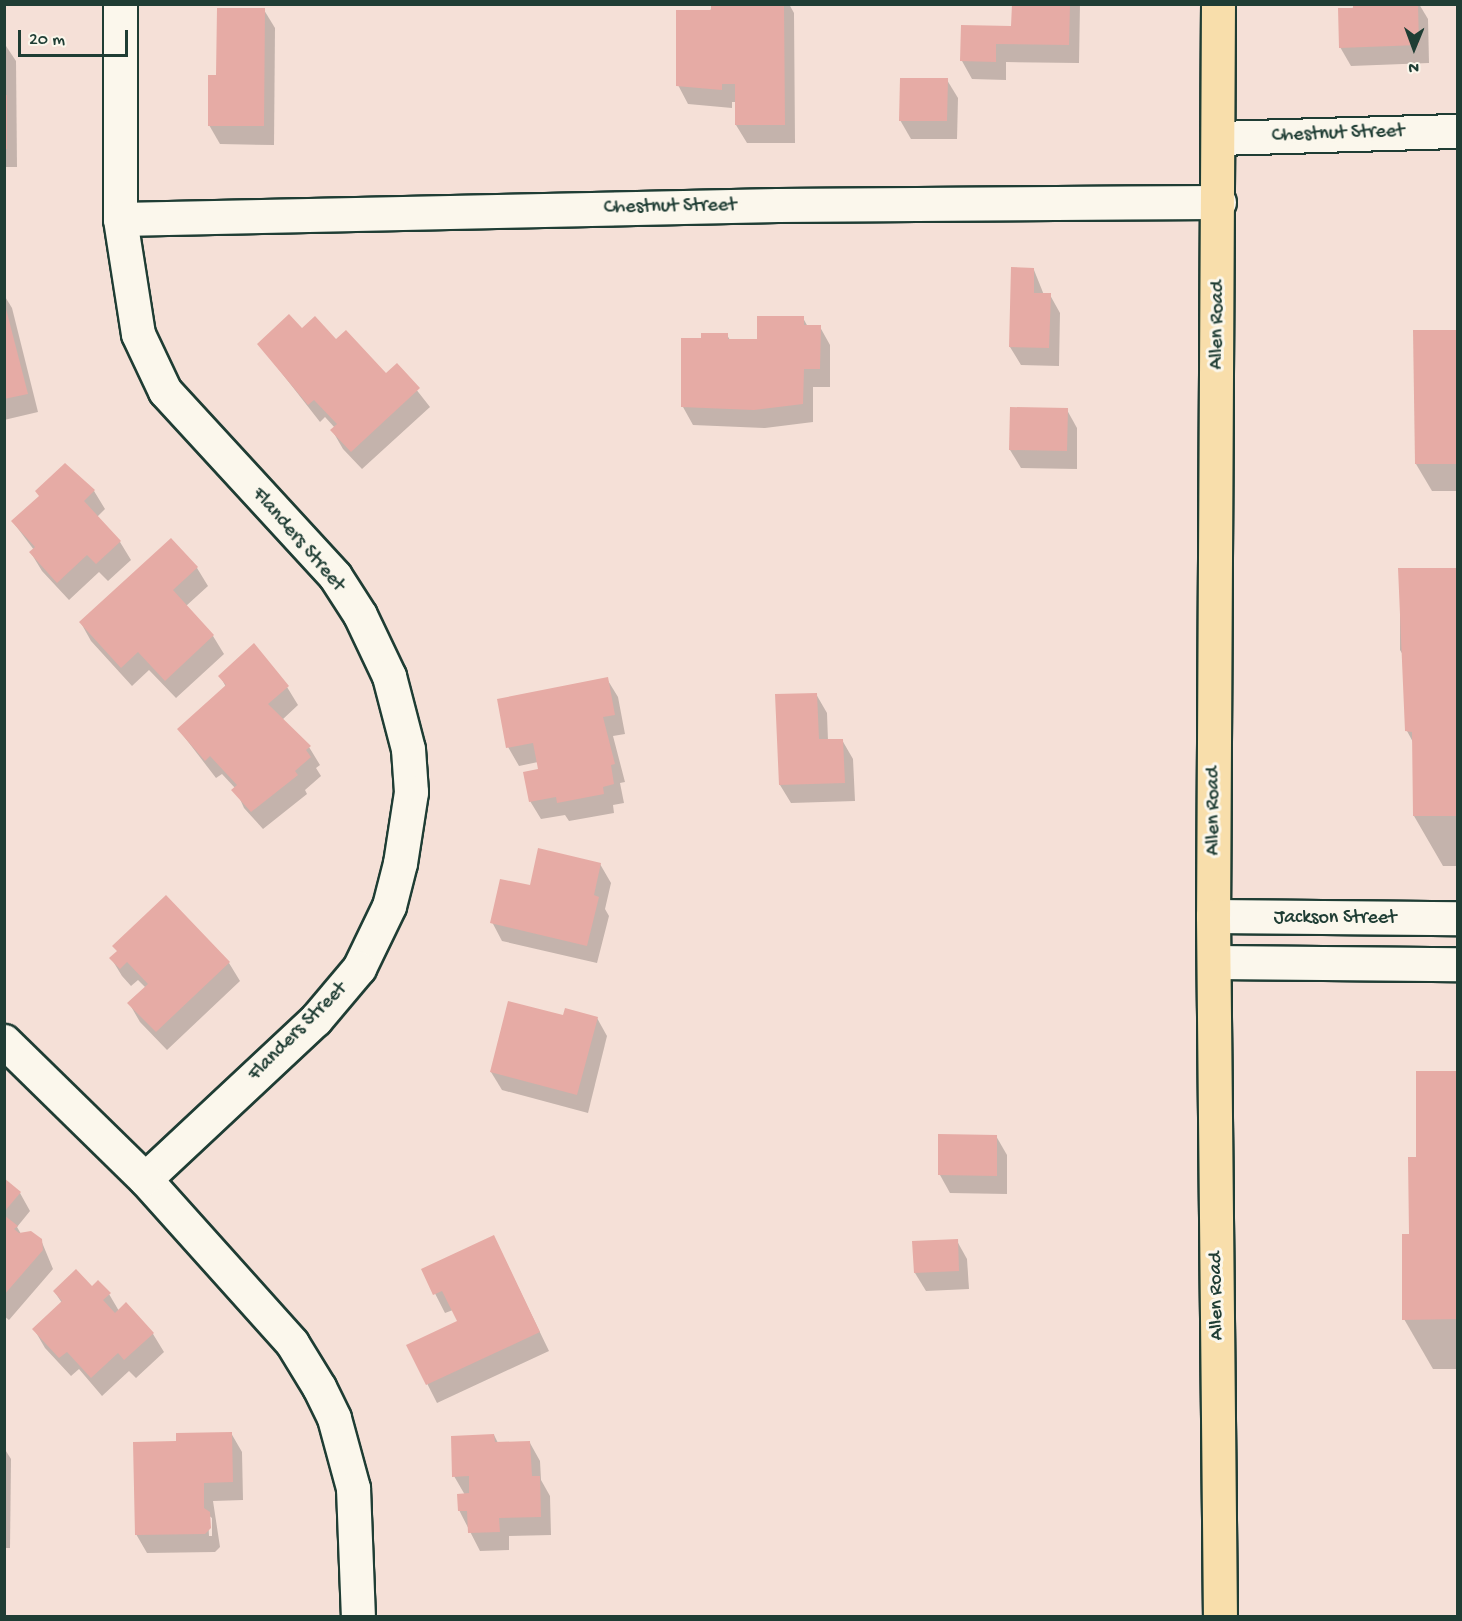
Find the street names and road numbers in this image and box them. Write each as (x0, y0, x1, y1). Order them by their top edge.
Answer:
street label: Chestnut Street (1271, 120, 1405, 148)
street label: Chestnut Street (604, 194, 736, 220)
street label: Allen Road (1205, 280, 1231, 370)
street label: Flanders Street (246, 483, 350, 597)
street label: Allen Road (1202, 767, 1226, 855)
street label: Jackson Street (1274, 906, 1396, 930)
street label: Flanders Street (244, 978, 352, 1086)
street label: Allen Road (1204, 1251, 1230, 1341)

